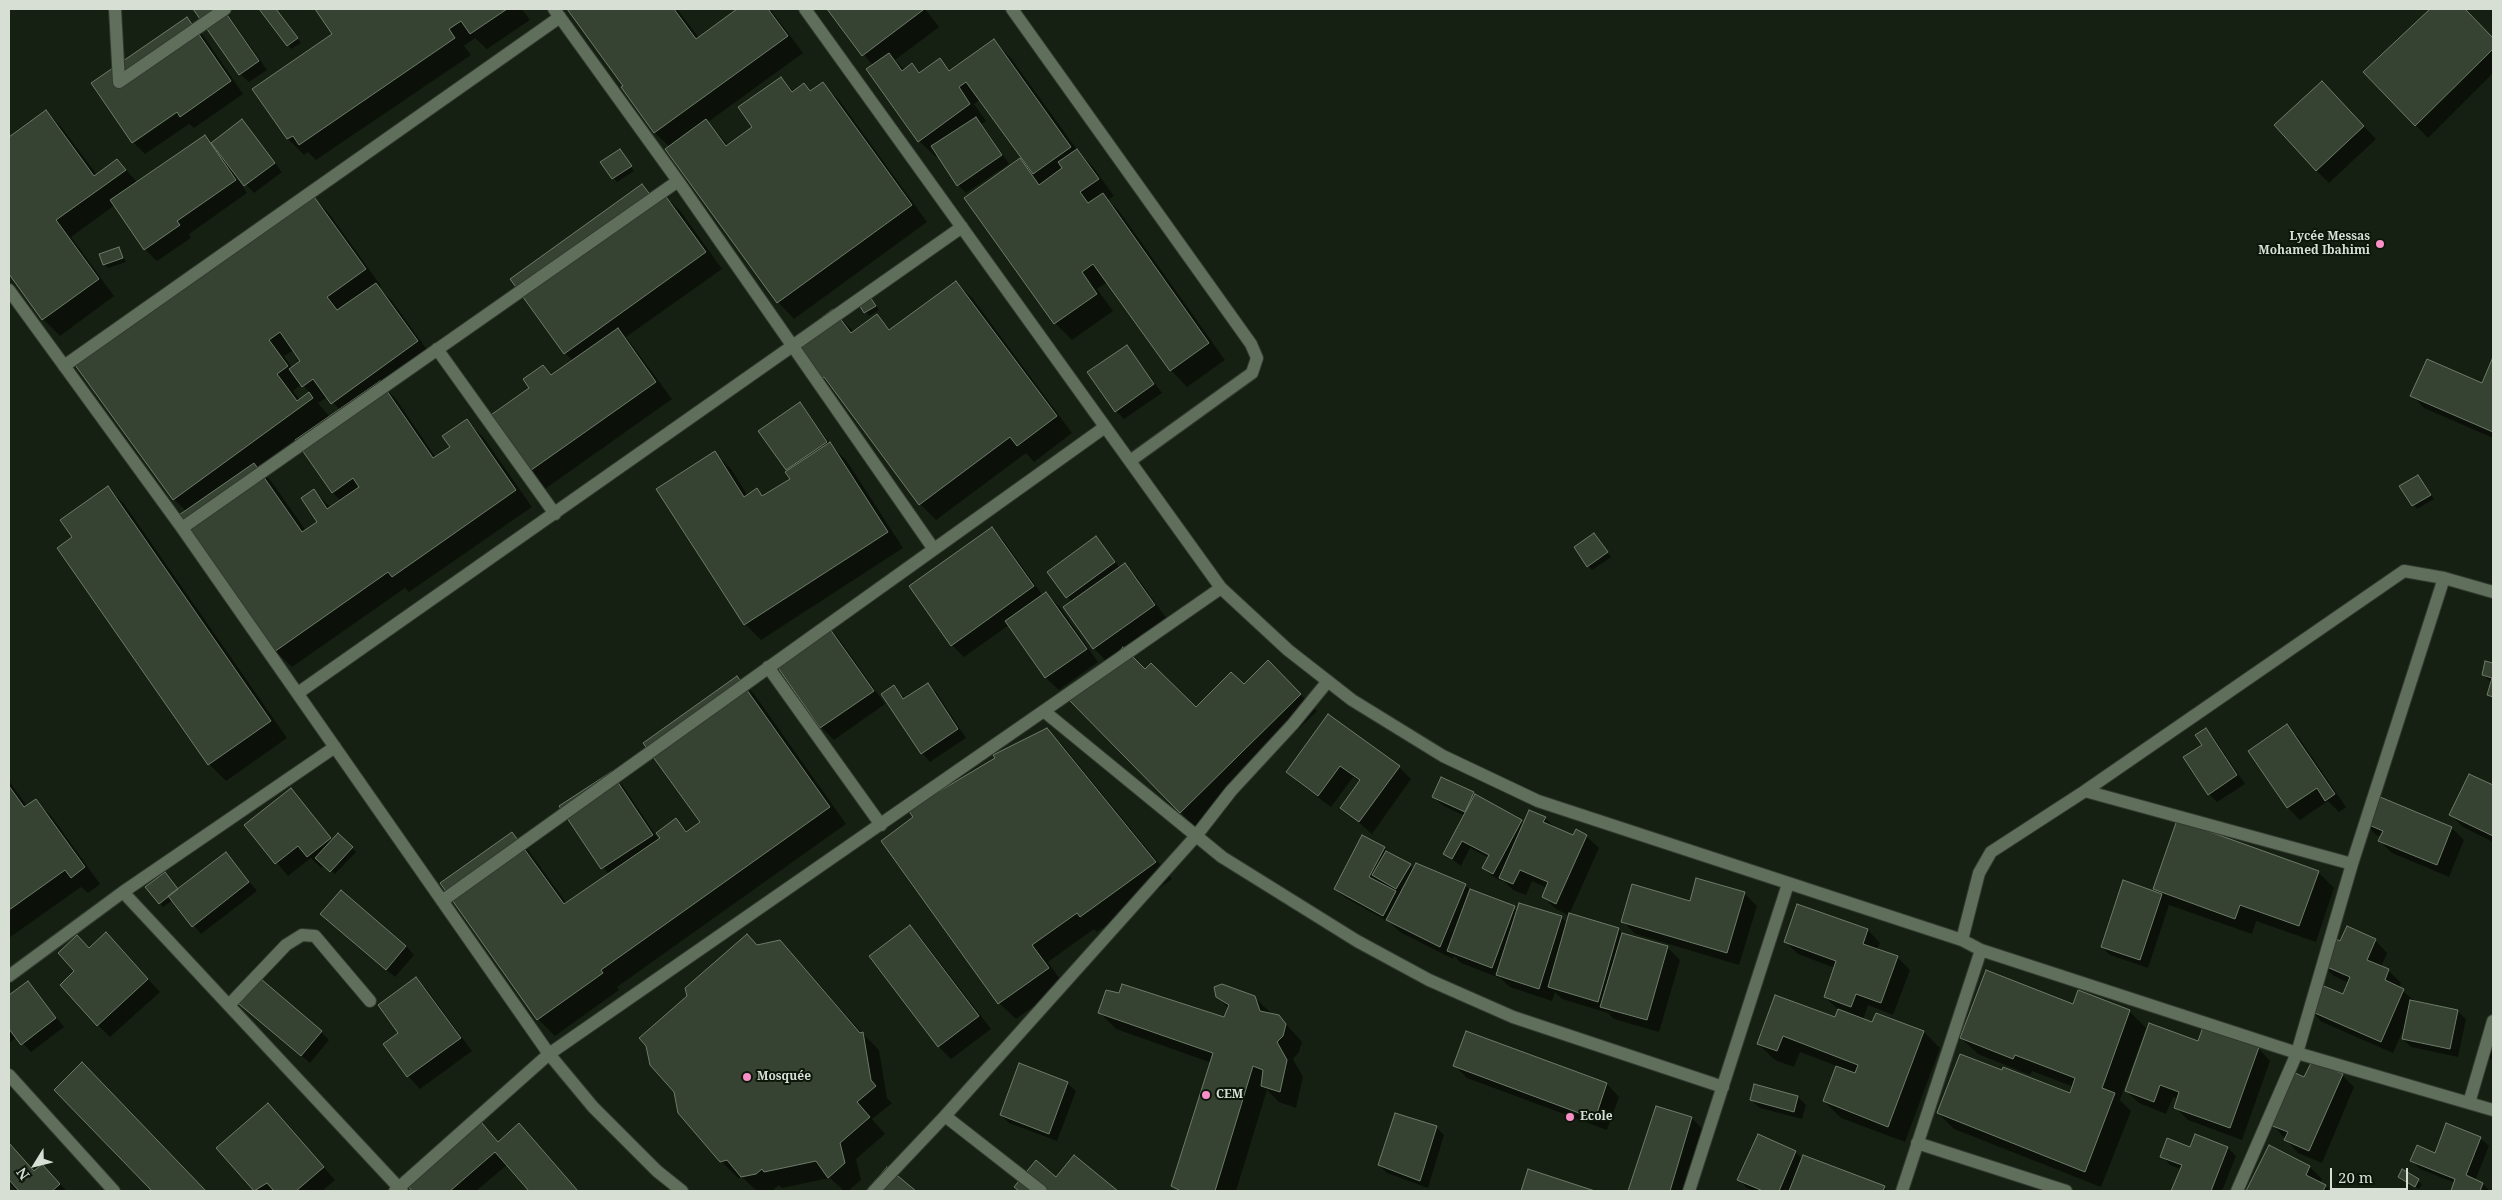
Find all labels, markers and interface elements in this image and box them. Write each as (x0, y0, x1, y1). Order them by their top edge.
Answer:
place label: Lycée Messas Mohamed Ibahimi (2258, 230, 2370, 258)
marker: Lycée Messas Mohamed Ibahimi (2374, 238, 2386, 250)
place label: Mosquée (757, 1070, 811, 1084)
marker: Mosquée (741, 1071, 753, 1083)
place label: CEM (1216, 1088, 1243, 1102)
marker: CEM (1200, 1089, 1212, 1101)
place label: Ecole (1580, 1110, 1613, 1124)
marker: Ecole (1564, 1111, 1576, 1123)
north arrow (10, 1140, 60, 1190)
scale bar (2332, 1158, 2410, 1190)
text: N (12, 1164, 33, 1184)
text: 20 m (2338, 1167, 2373, 1187)

